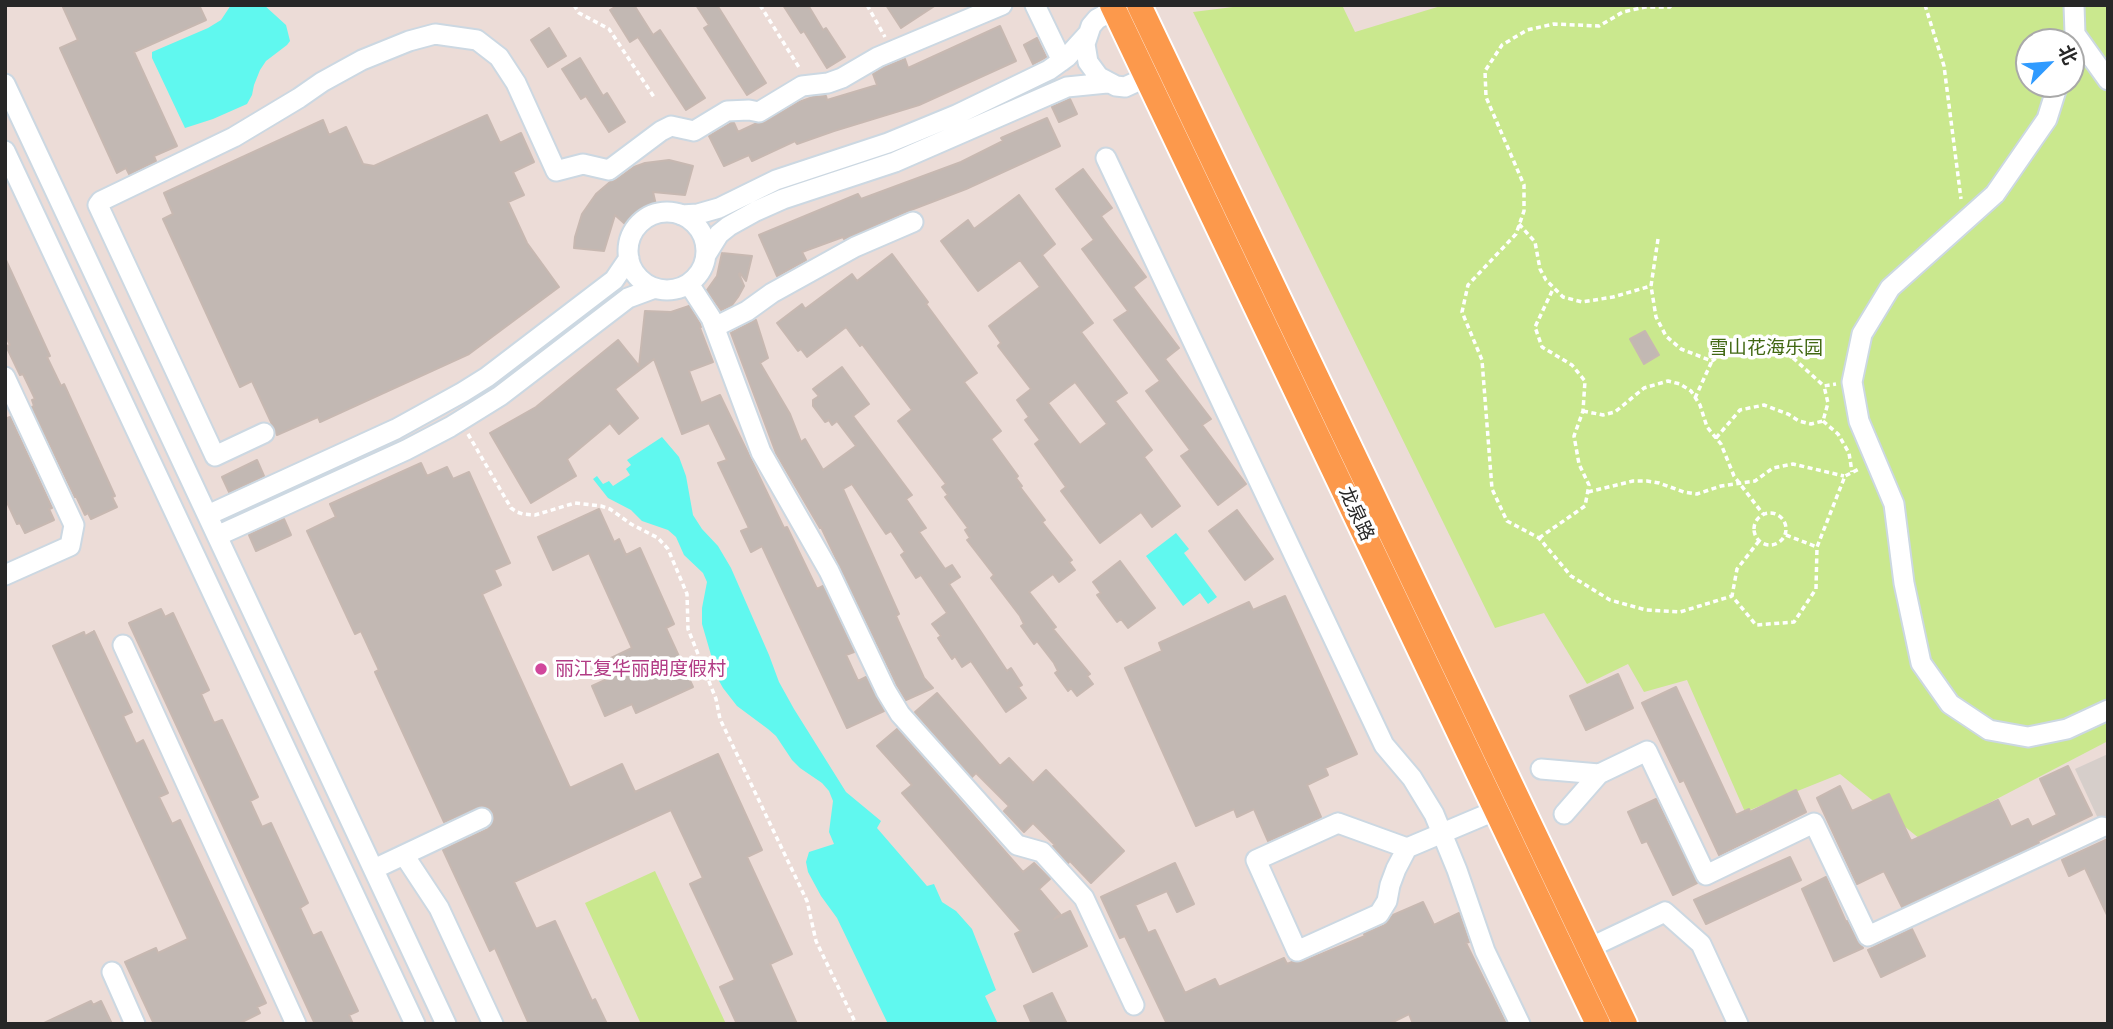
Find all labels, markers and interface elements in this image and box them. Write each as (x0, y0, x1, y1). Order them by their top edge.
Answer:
north arrow (2015, 28, 2085, 98)
text: 北 (2053, 41, 2082, 68)
park label: 雪山花海乐园 (1709, 337, 1823, 359)
street label: 龙泉路 (1334, 483, 1378, 545)
place label: 丽江复华丽朗度假村 (555, 658, 726, 680)
marker: 丽江复华丽朗度假村 (533, 661, 549, 677)

